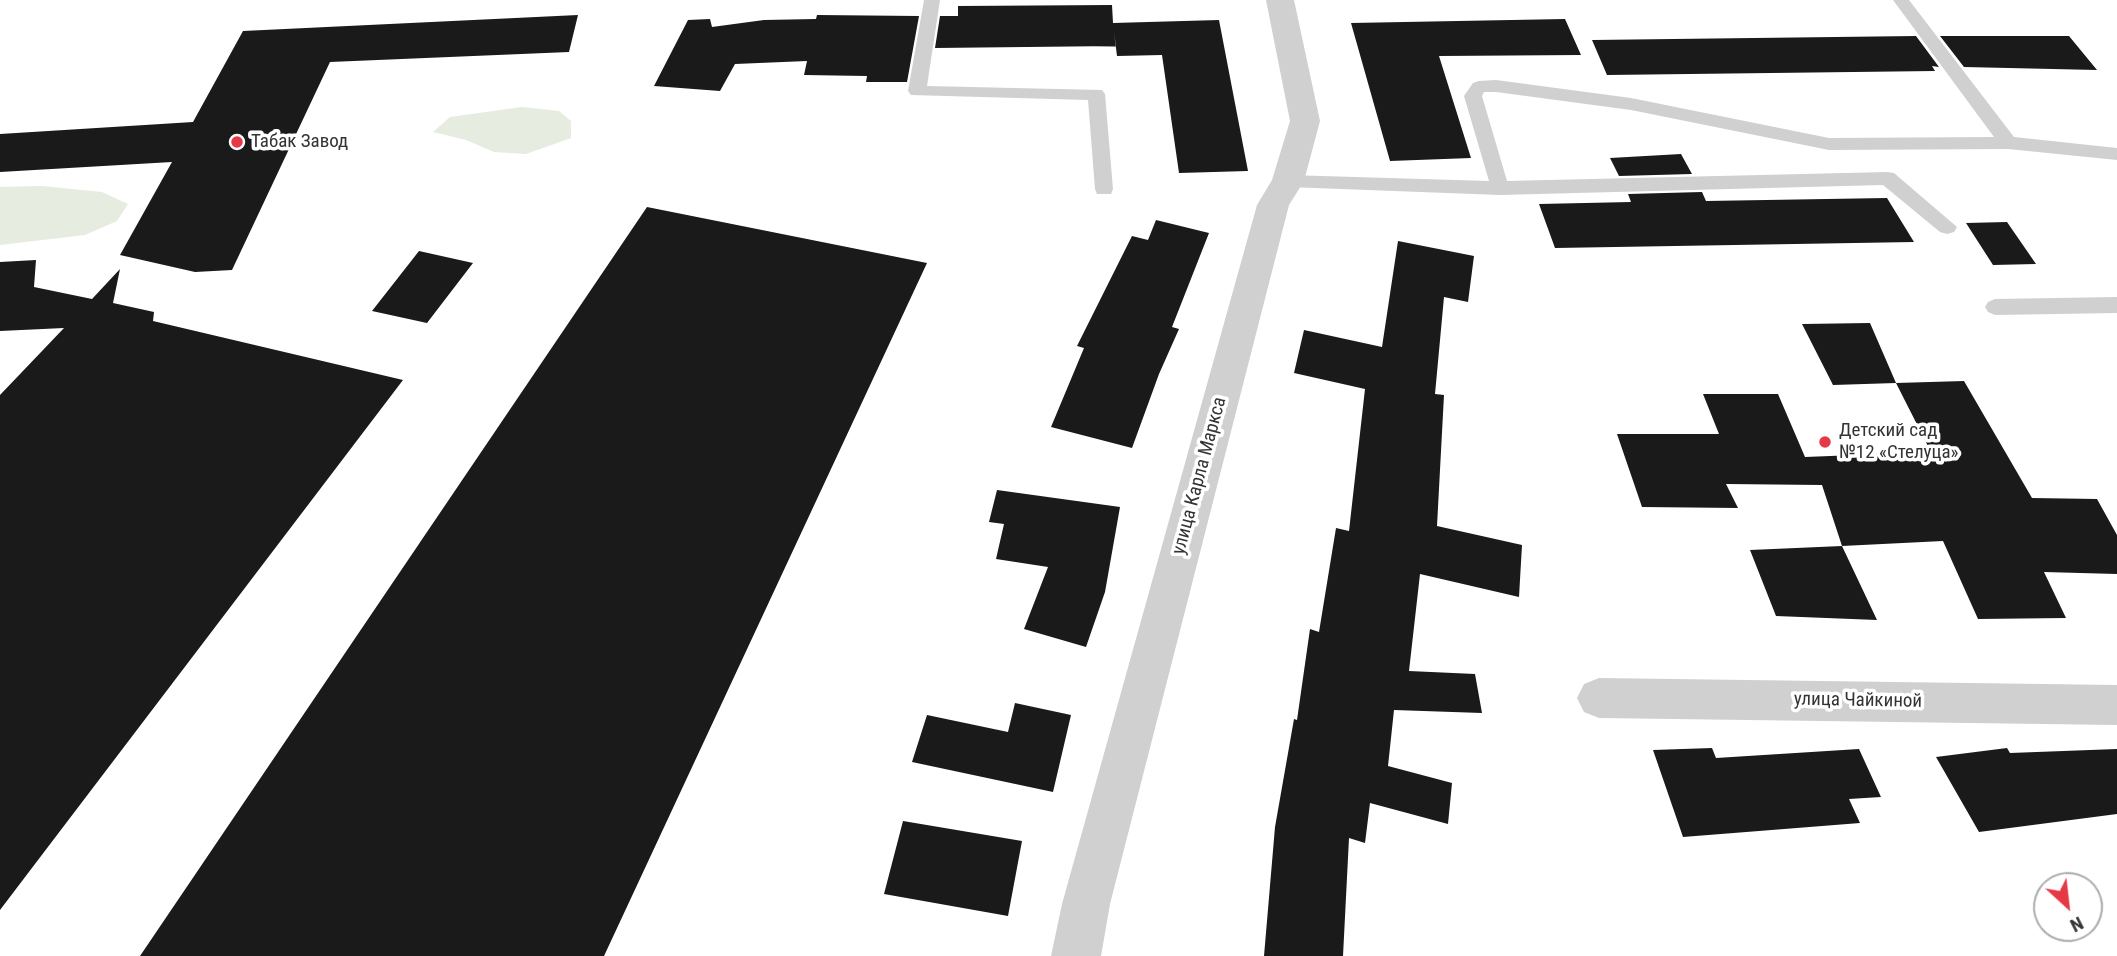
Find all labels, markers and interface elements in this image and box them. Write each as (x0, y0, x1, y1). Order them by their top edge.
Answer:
place label: Табак Завод (251, 131, 348, 153)
marker: Табак Завод (229, 134, 245, 150)
street label: улица Карла Маркса (1168, 395, 1232, 557)
place label: Детский сад №12 «Стелуца» (1839, 420, 1959, 464)
marker: Детский сад №12 «Стелуца» (1817, 434, 1833, 450)
street label: улица Чайкиной (1794, 688, 1922, 714)
north arrow (2033, 872, 2103, 942)
text: N (2066, 911, 2087, 937)

